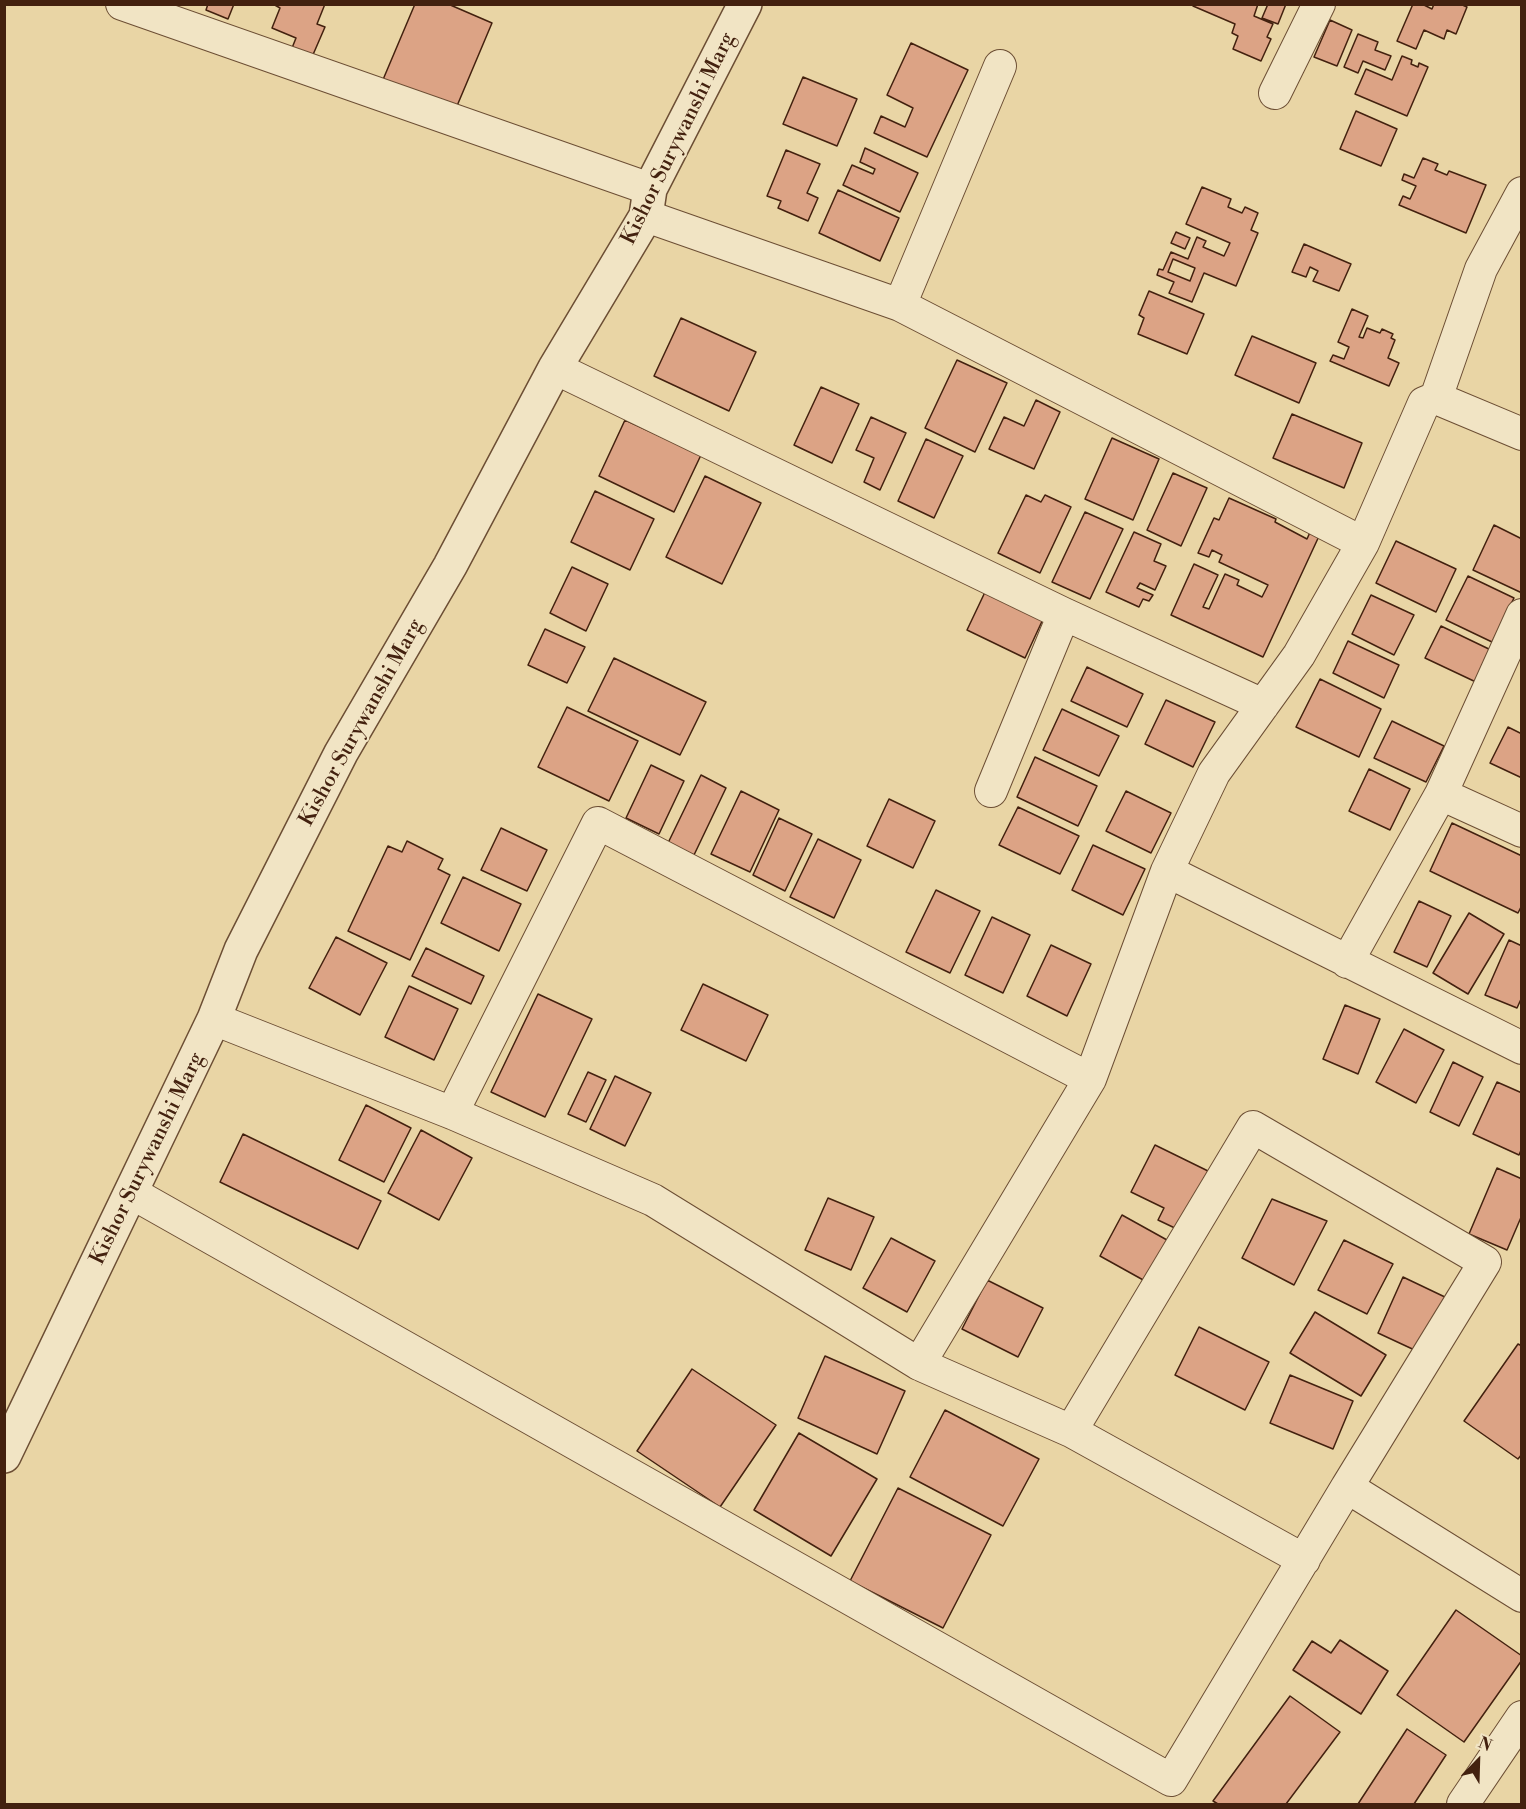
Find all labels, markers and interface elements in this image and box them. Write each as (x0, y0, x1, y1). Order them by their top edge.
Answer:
street label: Kishor Surywanshi Marg (617, 29, 741, 249)
street label: Kishor Surywanshi Marg (295, 615, 429, 831)
street label: Kishor Surywanshi Marg (86, 1049, 210, 1269)
north arrow (1448, 1731, 1508, 1791)
text: N (1475, 1733, 1495, 1756)

